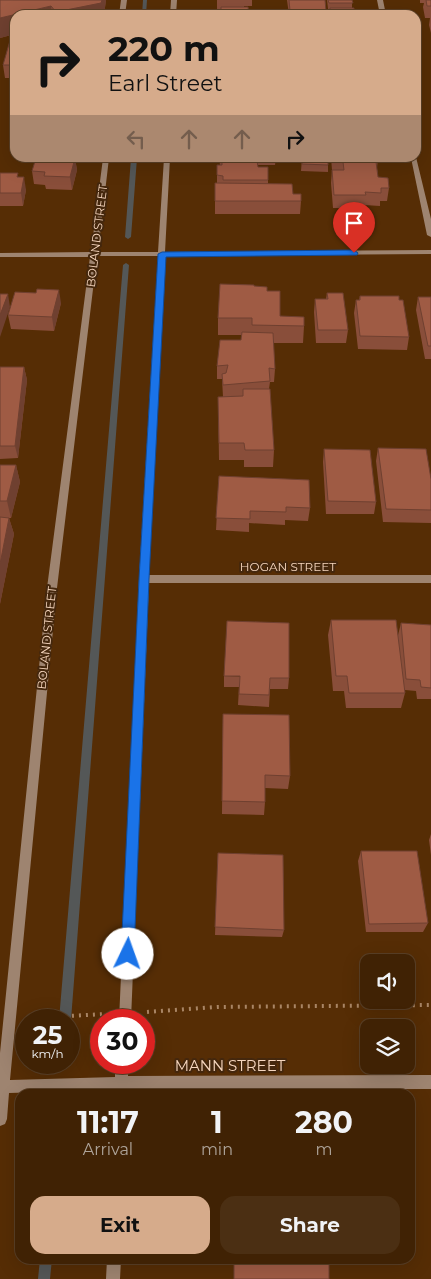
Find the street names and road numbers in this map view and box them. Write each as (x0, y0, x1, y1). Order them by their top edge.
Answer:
street label: BOLAND STREET (83, 184, 110, 288)
street label: HOGAN STREET (240, 559, 336, 574)
street label: BOLAND STREET (34, 586, 59, 690)
street label: MANN STREET (175, 1056, 286, 1075)

